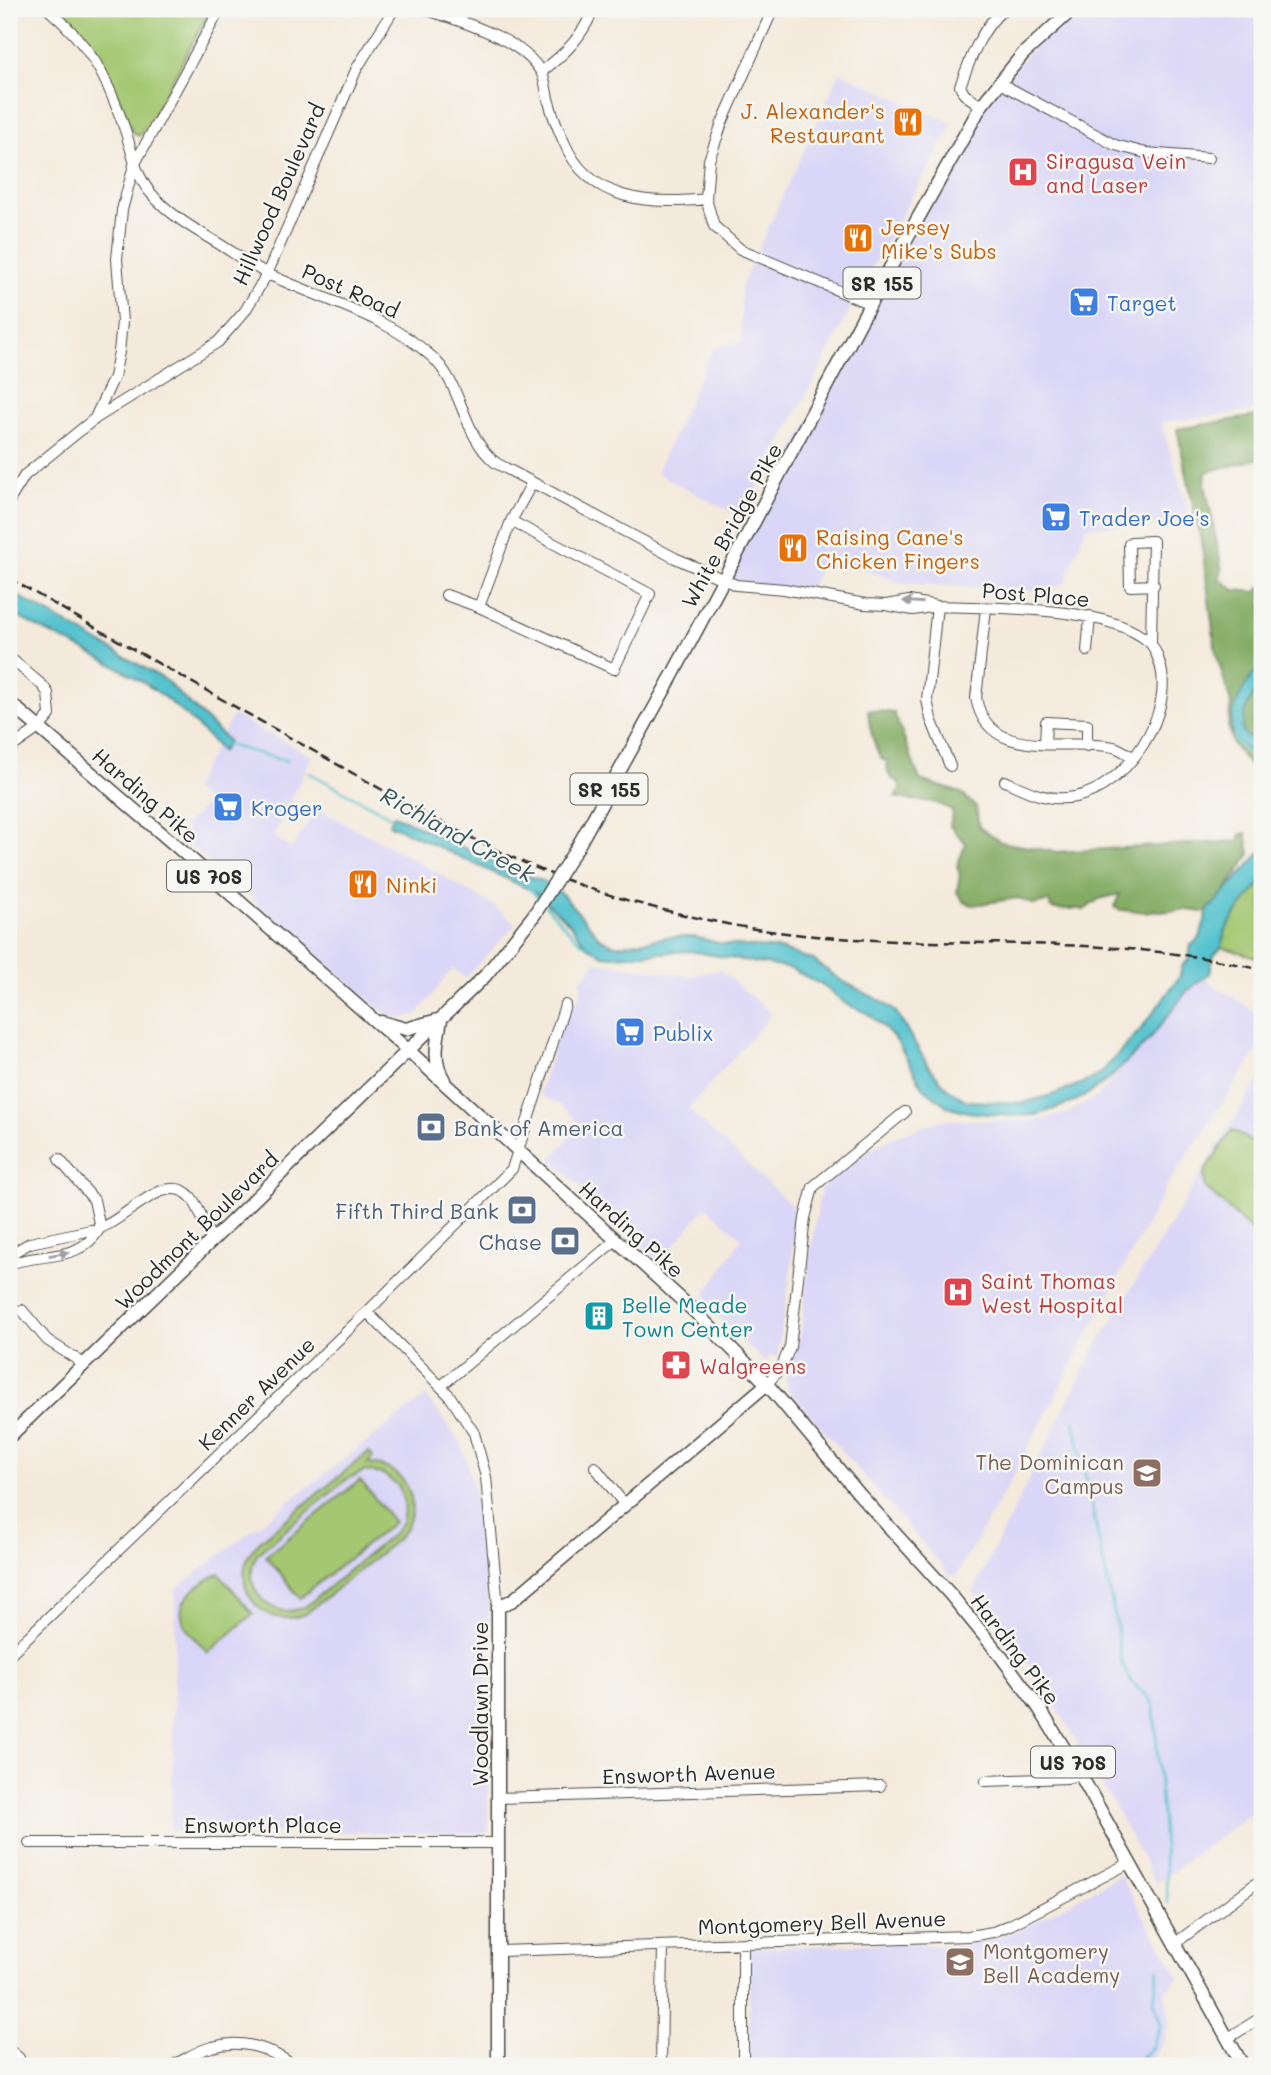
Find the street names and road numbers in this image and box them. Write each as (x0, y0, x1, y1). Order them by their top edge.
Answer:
street label: Hillwood Boulevard (226, 99, 330, 289)
street label: Post Road (298, 257, 404, 323)
road number: SR 155 (844, 268, 920, 298)
street label: White Bridge Pike (675, 438, 787, 612)
street label: Post Place (981, 576, 1091, 612)
street label: Harding Pike (87, 741, 205, 849)
road number: SR 155 (570, 774, 648, 804)
road number: US 70S (167, 860, 251, 891)
street label: Woodmont Boulevard (109, 1145, 283, 1315)
street label: Harding Pike (574, 1175, 690, 1283)
street label: Kenner Avenue (192, 1331, 320, 1455)
street label: Harding Pike (965, 1588, 1067, 1710)
street label: Woodlawn Drive (466, 1621, 493, 1787)
road number: US 70S (1031, 1746, 1115, 1778)
street label: Ensworth Avenue (602, 1756, 776, 1790)
street label: Ensworth Place (184, 1811, 342, 1838)
street label: Montgomery Bell Avenue (697, 1904, 947, 1940)

